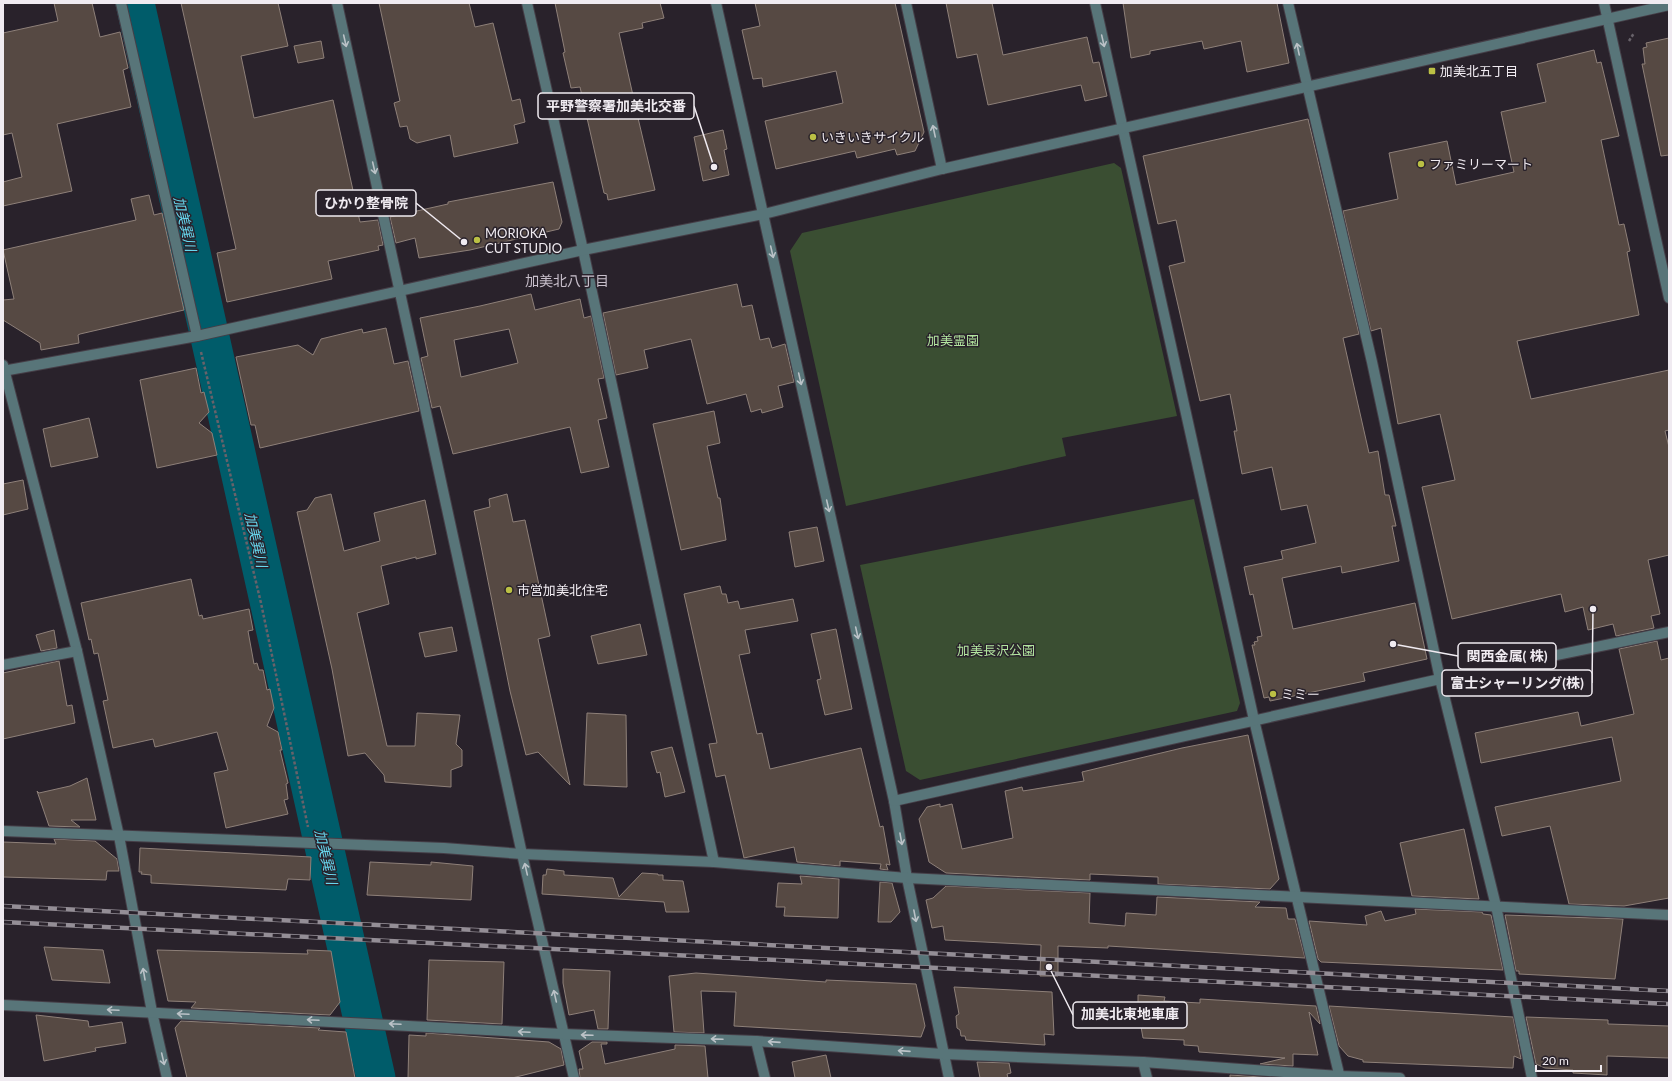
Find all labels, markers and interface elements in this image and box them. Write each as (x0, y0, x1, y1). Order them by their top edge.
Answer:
one-way arrow (342, 34, 350, 47)
one-way arrow (1100, 34, 1108, 47)
one-way arrow (1294, 43, 1302, 56)
place label: 加美北五丁目 (1440, 63, 1518, 79)
marker: 加美北五丁目 (1427, 66, 1437, 76)
callout: 平野警察署加美北交番 (538, 93, 694, 119)
text: 平野警察署加美北交番 (546, 97, 686, 114)
one-way arrow (929, 125, 937, 138)
place label: いきいきサイクル (821, 129, 924, 145)
marker: いきいきサイクル (808, 132, 818, 142)
place label: ファミリーマート (1429, 156, 1533, 172)
marker: ファミリーマート (1416, 159, 1426, 169)
one-way arrow (370, 161, 378, 174)
callout: ひかり整骨院 (316, 190, 416, 216)
text: ひかり整骨院 (324, 194, 408, 211)
water label: 加美巽川 (171, 195, 201, 255)
place label: MORIOKA CUT STUDIO (485, 225, 562, 256)
marker: MORIOKA CUT STUDIO (472, 235, 482, 245)
one-way arrow (768, 245, 776, 258)
district label: 加美北八丁目 (525, 272, 609, 289)
park label: 加美霊園 (927, 332, 979, 348)
one-way arrow (797, 372, 805, 385)
one-way arrow (825, 499, 833, 512)
water label: 加美巽川 (242, 511, 272, 571)
place label: 市営加美北住宅 (517, 582, 608, 598)
marker: 市営加美北住宅 (504, 585, 514, 595)
one-way arrow (853, 626, 861, 639)
park label: 加美長沢公園 (957, 642, 1035, 658)
callout: 関西金属( 株) (1458, 643, 1556, 669)
text: 関西金属( 株) (1466, 647, 1548, 664)
callout: 富士シャーリング(株) (1442, 670, 1592, 696)
text: 富士シャーリング(株) (1450, 674, 1584, 691)
place label: ミミー (1281, 686, 1320, 702)
marker: ミミー (1268, 689, 1278, 699)
water label: 加美巽川 (312, 828, 342, 888)
one-way arrow (897, 833, 905, 846)
one-way arrow (521, 863, 529, 876)
one-way arrow (912, 909, 920, 922)
one-way arrow (140, 968, 148, 981)
one-way arrow (550, 990, 558, 1003)
callout: 加美北東地車庫 (1073, 1002, 1187, 1028)
text: 加美北東地車庫 (1081, 1005, 1179, 1022)
one-way arrow (107, 1007, 120, 1014)
one-way arrow (177, 1010, 190, 1017)
one-way arrow (307, 1017, 320, 1024)
one-way arrow (389, 1021, 402, 1028)
one-way arrow (518, 1028, 531, 1035)
one-way arrow (581, 1031, 594, 1039)
one-way arrow (711, 1036, 724, 1043)
one-way arrow (768, 1039, 781, 1046)
scale bar (1536, 1047, 1601, 1073)
one-way arrow (898, 1048, 911, 1055)
one-way arrow (159, 1052, 167, 1065)
text: 20 m (1542, 1053, 1569, 1068)

